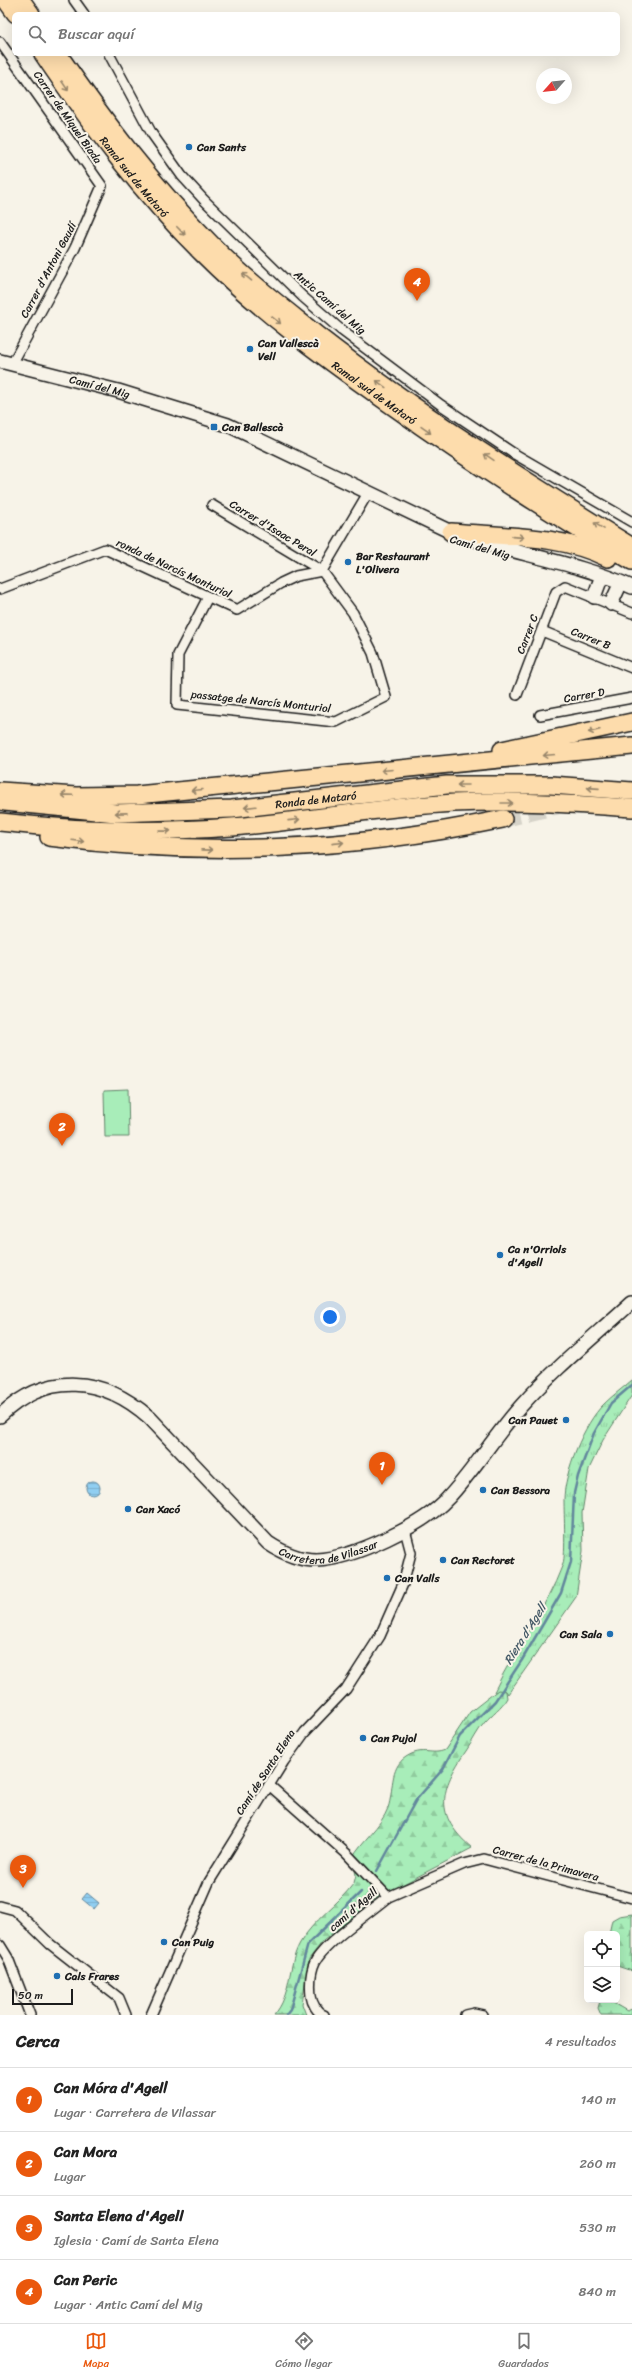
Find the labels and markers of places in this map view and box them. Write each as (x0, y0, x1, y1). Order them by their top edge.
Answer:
place label: Can Sants (196, 138, 247, 157)
marker: Can Sants (184, 142, 194, 152)
pin: 4 (404, 268, 430, 301)
place label: Can Vallescà Vell (257, 334, 319, 366)
marker: Can Vallescà Vell (245, 344, 255, 354)
place label: Can Ballescà (221, 418, 284, 437)
marker: Can Ballescà (209, 422, 219, 432)
place label: Bar Restaurant L'Olivera (356, 547, 431, 579)
marker: Bar Restaurant L'Olivera (343, 557, 353, 567)
pin: 2 (49, 1113, 75, 1146)
place label: Ca n'Orriols d'Agell (507, 1240, 567, 1272)
marker: Ca n'Orriols d'Agell (495, 1250, 505, 1260)
place label: Can Pauet (507, 1411, 558, 1430)
marker: Can Pauet (561, 1415, 571, 1425)
pin: 1 (369, 1452, 395, 1485)
place label: Can Bessora (490, 1481, 550, 1500)
marker: Can Bessora (478, 1485, 488, 1495)
place label: Can Xacó (135, 1500, 181, 1519)
marker: Can Xacó (123, 1504, 133, 1514)
place label: Can Rectoret (450, 1551, 515, 1570)
marker: Can Rectoret (438, 1555, 448, 1565)
place label: Can Valls (394, 1569, 441, 1588)
marker: Can Valls (382, 1573, 392, 1583)
place label: Can Sala (559, 1625, 602, 1644)
marker: Can Sala (605, 1629, 615, 1639)
place label: Can Pujol (370, 1729, 418, 1748)
marker: Can Pujol (358, 1733, 368, 1743)
pin: 3 (10, 1855, 36, 1888)
place label: Can Puig (171, 1933, 215, 1952)
marker: Can Puig (159, 1937, 169, 1947)
place label: Cals Frares (64, 1967, 120, 1986)
marker: Cals Frares (52, 1971, 62, 1981)

